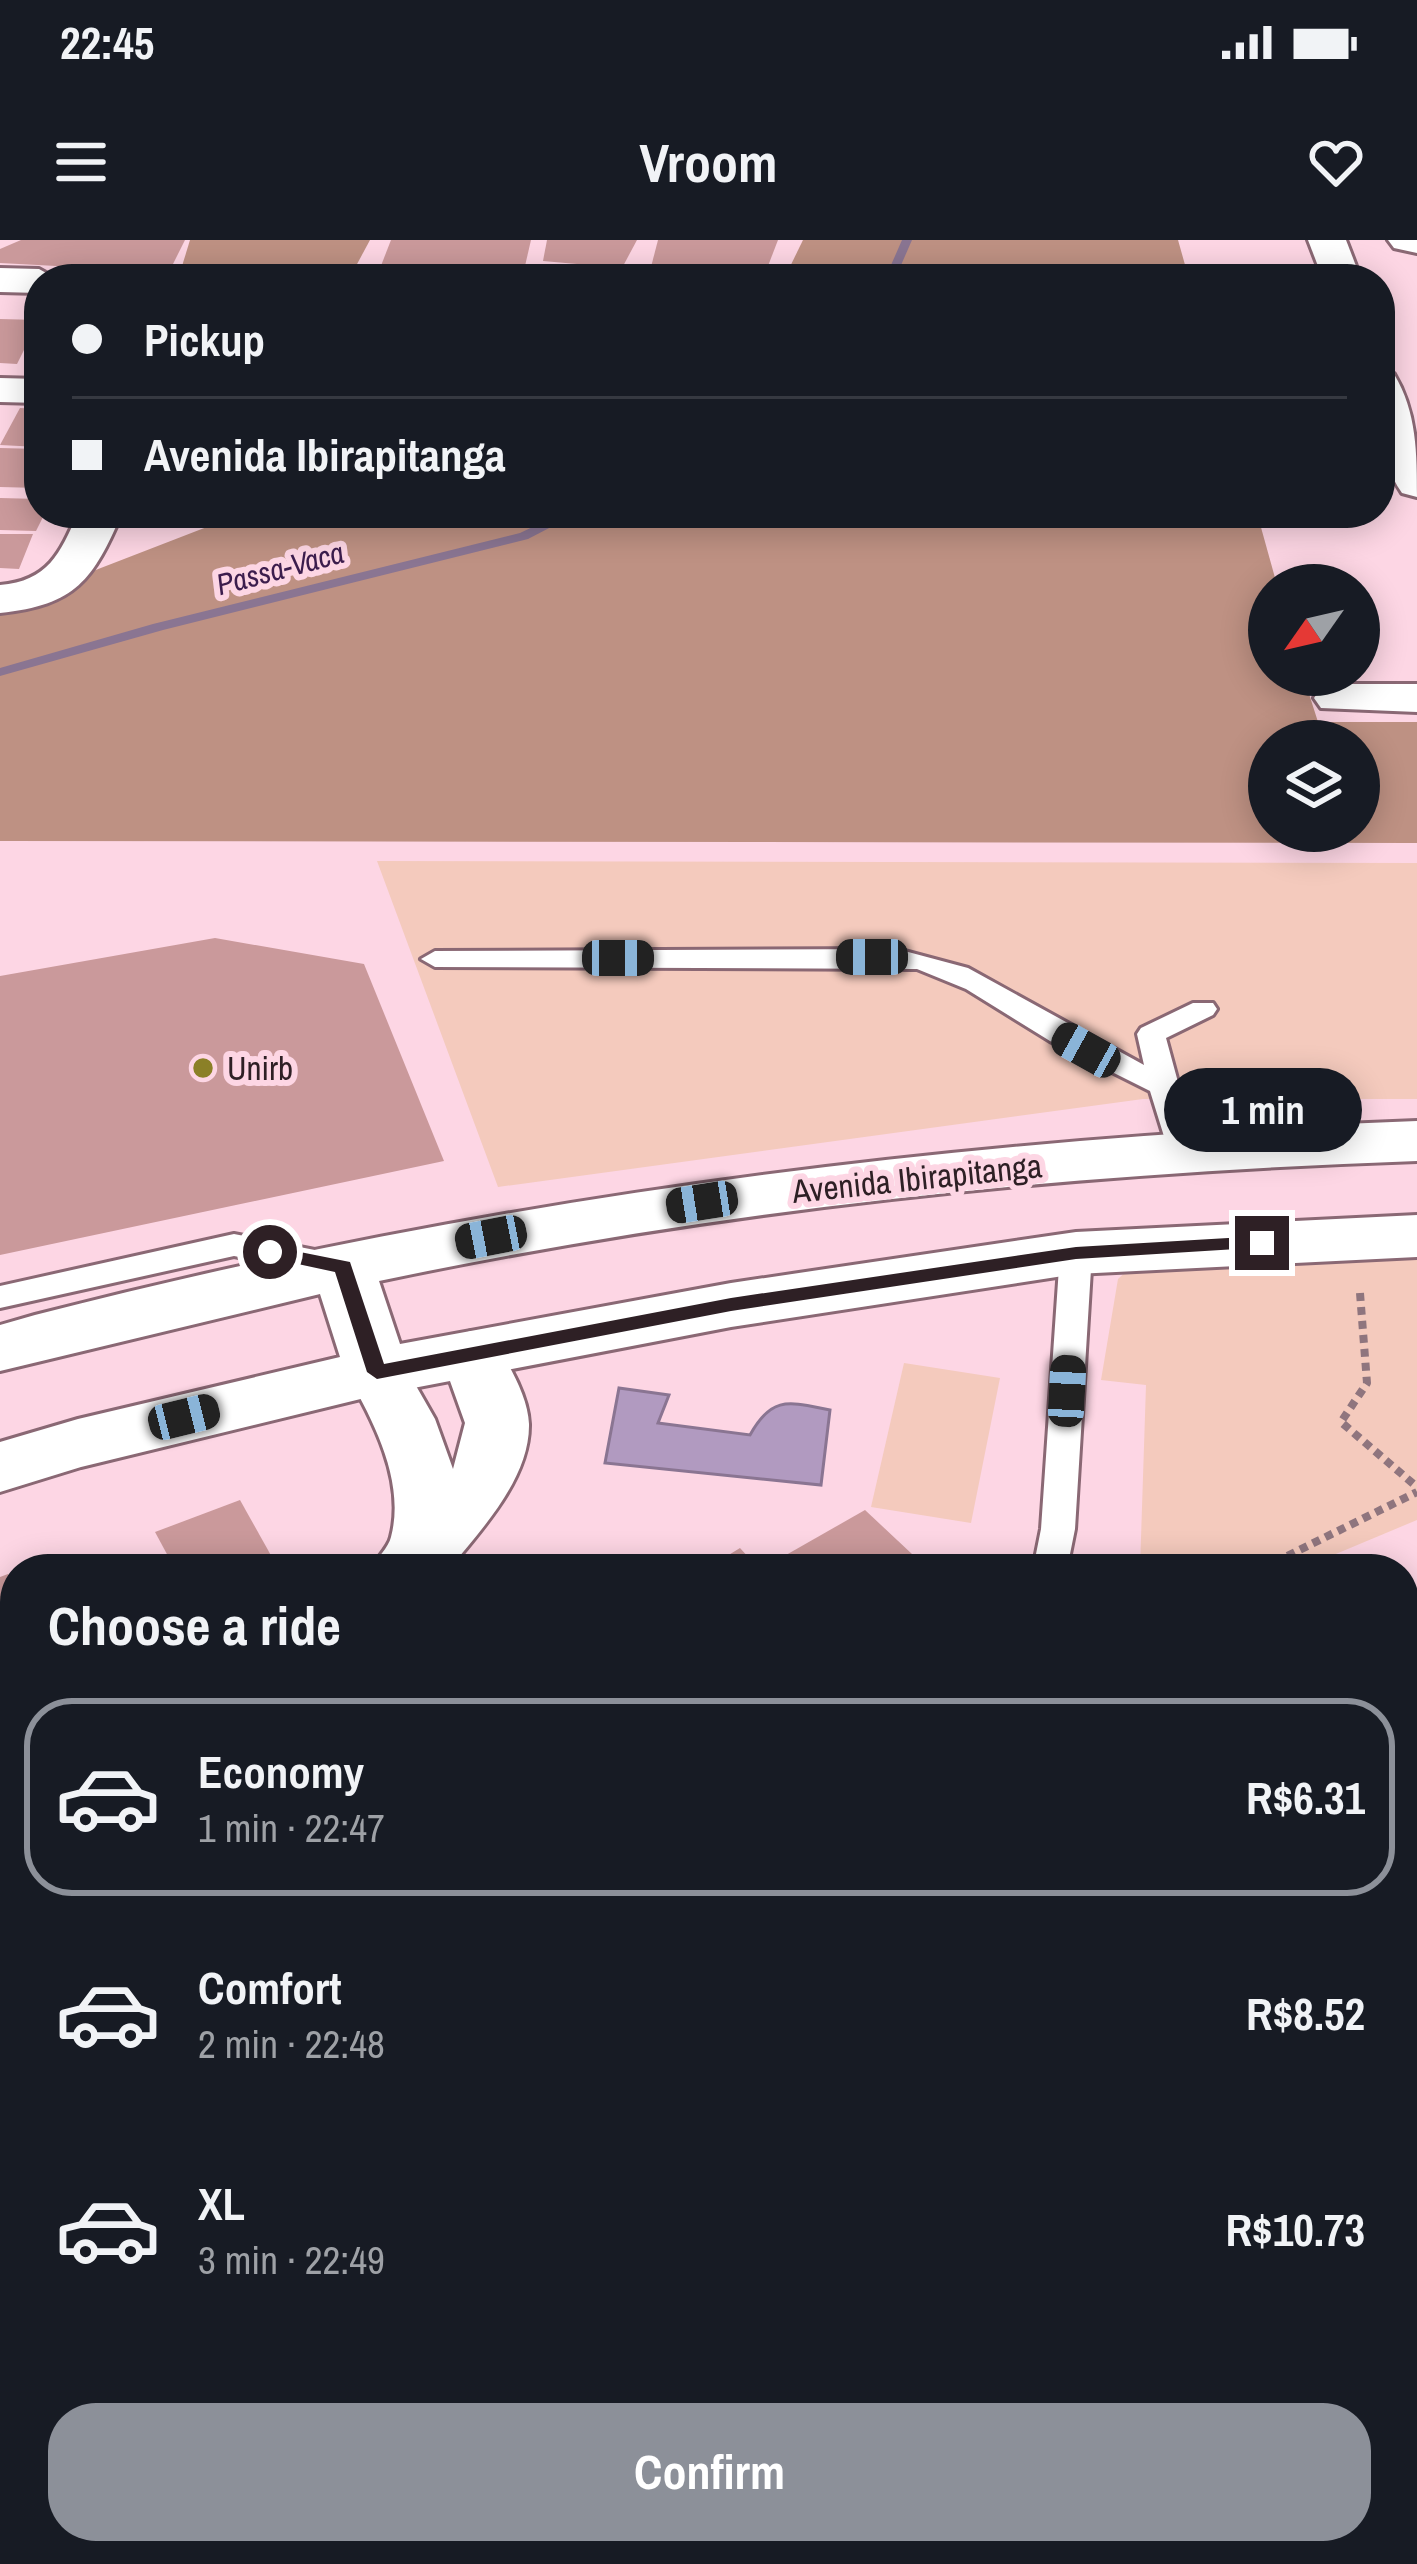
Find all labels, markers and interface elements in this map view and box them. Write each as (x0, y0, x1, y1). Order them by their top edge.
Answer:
text: 22:45 (60, 12, 154, 73)
text: Vroom (640, 126, 777, 199)
icon: menu (48, 129, 114, 195)
icon: heart (1303, 129, 1369, 195)
text: Pickup (144, 309, 265, 370)
text: Avenida Ibirapitanga (144, 424, 506, 485)
water label: Passa-Vaca (212, 532, 348, 604)
north arrow (1248, 564, 1380, 696)
map controls (1248, 564, 1380, 852)
button: layers (1248, 720, 1380, 852)
car (836, 939, 908, 975)
car (582, 940, 654, 976)
car (1046, 1017, 1126, 1083)
place label: Unirb (227, 1046, 293, 1090)
marker: Unirb (190, 1055, 216, 1081)
callout: 1 min (1163, 1069, 1361, 1153)
text: 1 min (1221, 1084, 1305, 1136)
street label: Avenida Ibirapitanga (789, 1143, 1044, 1213)
car (664, 1179, 740, 1225)
car (452, 1212, 530, 1262)
route end (1235, 1216, 1289, 1270)
route start (243, 1225, 297, 1279)
car (1047, 1354, 1087, 1428)
car (145, 1391, 223, 1443)
text: Choose a ride (48, 1589, 341, 1662)
text: Economy (198, 1741, 364, 1802)
icon: car (54, 1743, 162, 1851)
text: R$6.31 (1246, 1767, 1365, 1828)
text: 1 min · 22:47 (198, 1802, 385, 1854)
text: Comfort (198, 1957, 341, 2018)
icon: car (54, 1959, 162, 2067)
text: R$8.52 (1246, 1983, 1365, 2044)
text: 2 min · 22:48 (198, 2018, 385, 2070)
text: XL (198, 2173, 245, 2234)
icon: car (54, 2175, 162, 2283)
text: R$10.73 (1225, 2199, 1365, 2260)
text: 3 min · 22:49 (198, 2234, 385, 2286)
button: Confirm (48, 2403, 1371, 2541)

